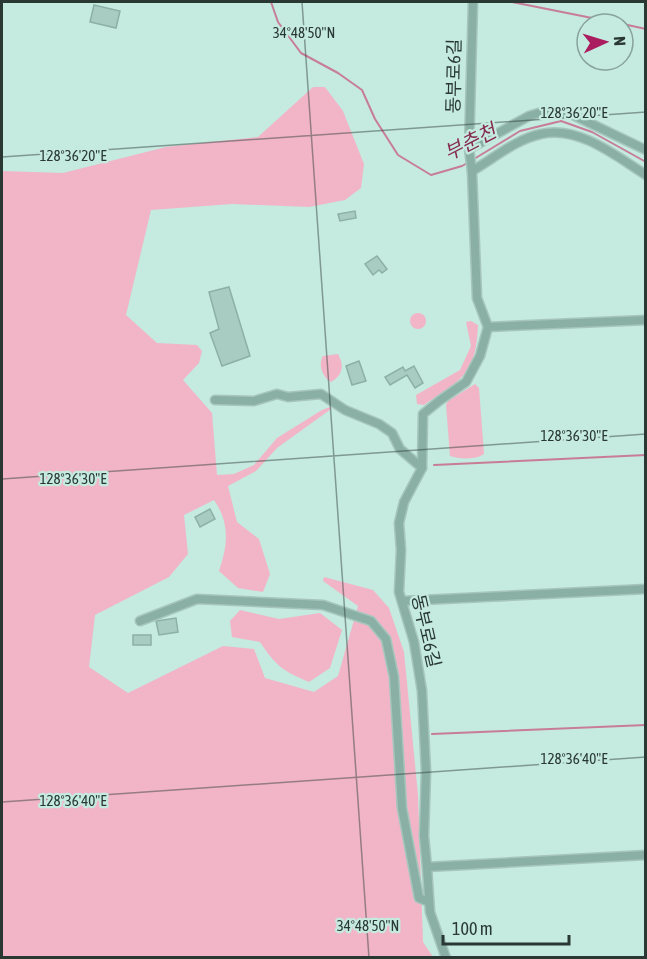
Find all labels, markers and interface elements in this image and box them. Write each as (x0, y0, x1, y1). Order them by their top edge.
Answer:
north arrow (575, 12, 635, 72)
text: 34°48'50"N (273, 24, 335, 41)
text: N (611, 36, 629, 46)
street label: 동부로6길 (442, 38, 465, 114)
text: 128°36'20"E (540, 104, 608, 121)
water label: 부춘천 (440, 118, 502, 164)
text: 128°36'20"E (39, 147, 107, 164)
text: 128°36'30"E (540, 427, 608, 444)
text: 128°36'30"E (39, 470, 107, 487)
street label: 동부로6길 (408, 592, 445, 670)
text: 128°36'40"E (540, 750, 608, 767)
text: 128°36'40"E (39, 792, 107, 809)
scale bar (443, 908, 569, 946)
text: 34°48'50"N (337, 917, 399, 934)
text: 100 m (452, 918, 493, 939)

